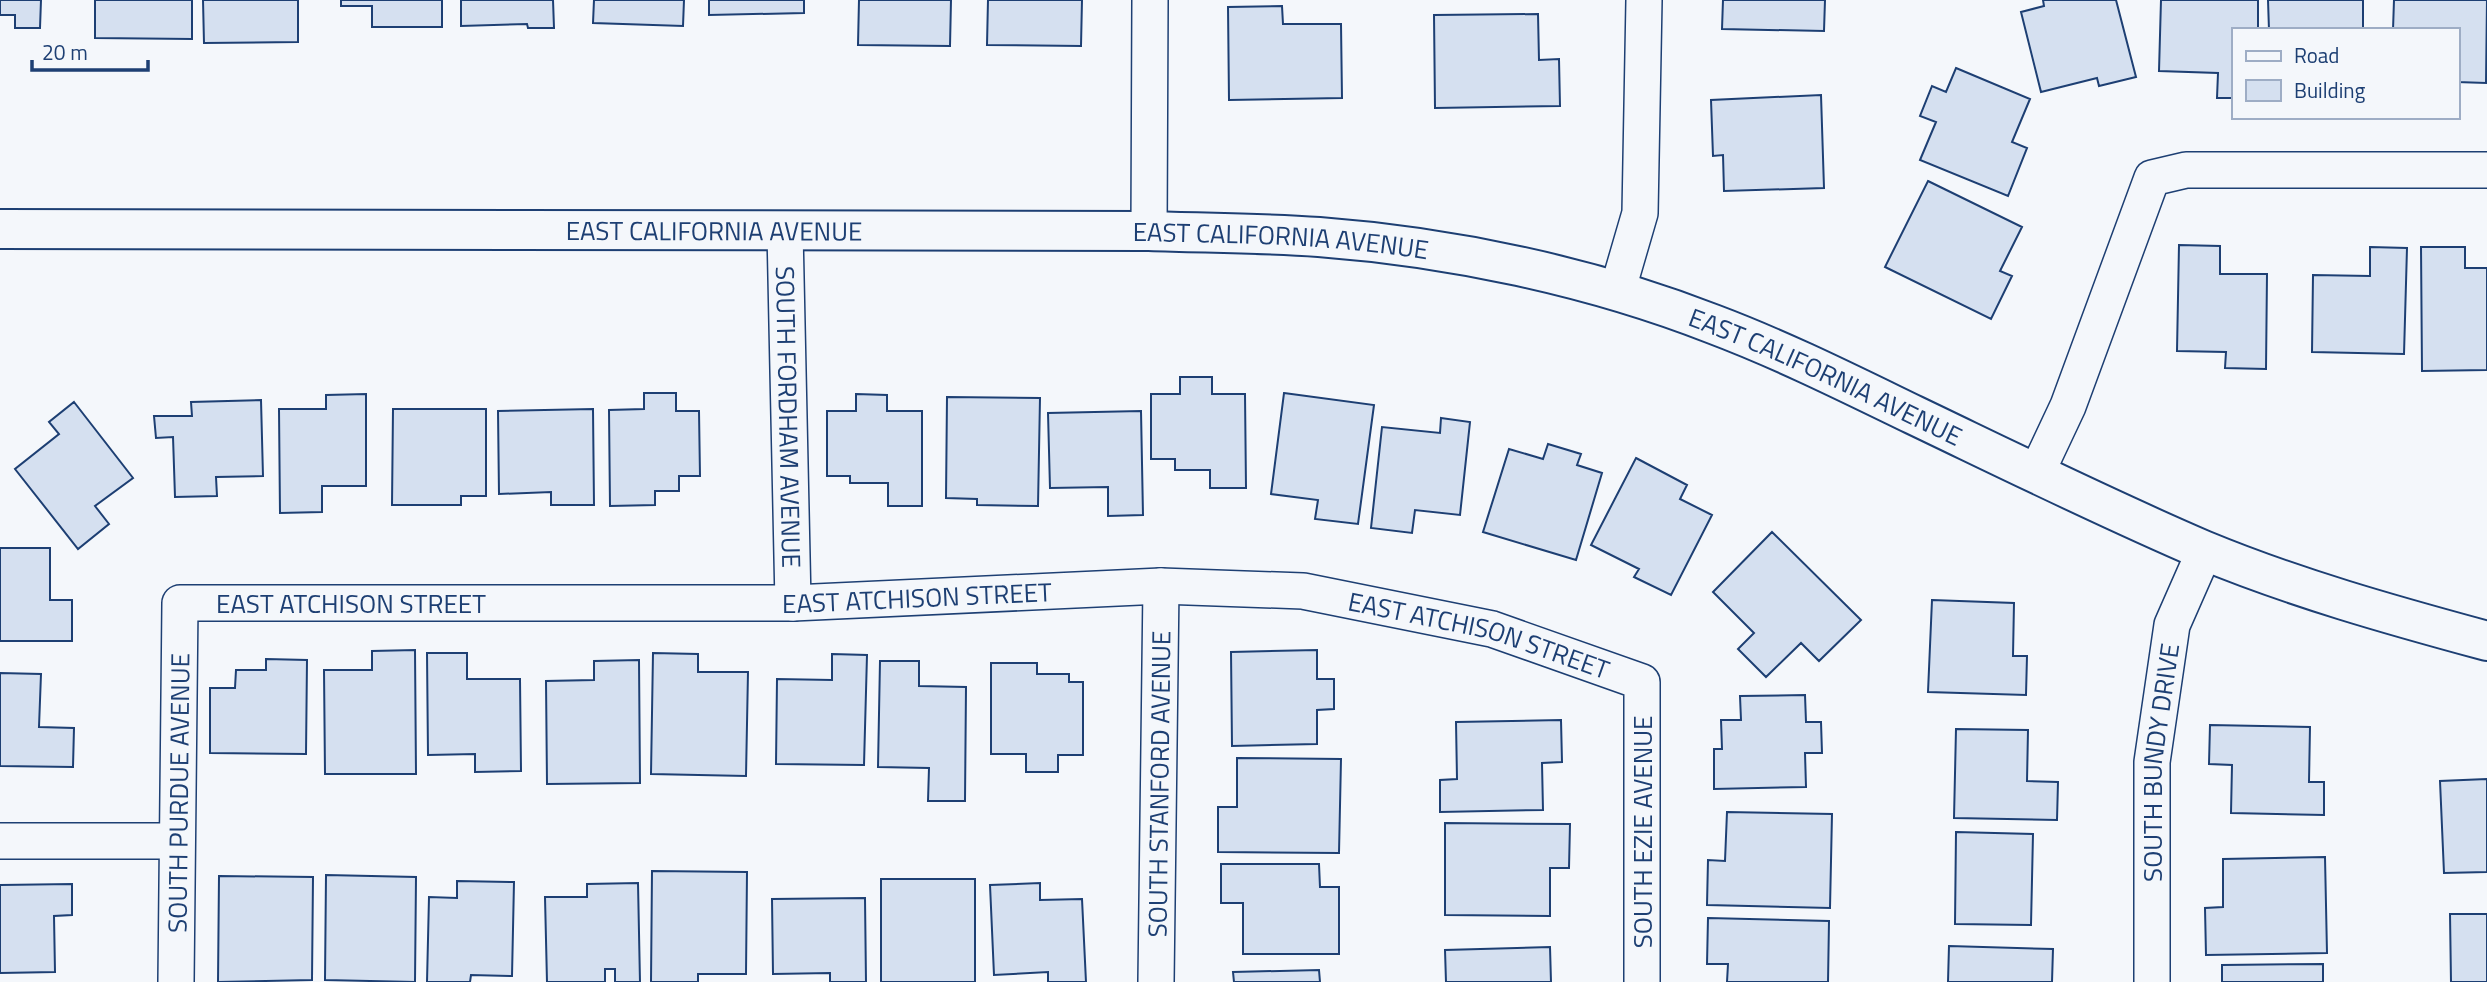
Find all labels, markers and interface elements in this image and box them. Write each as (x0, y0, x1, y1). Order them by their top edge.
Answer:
scale bar (32, 28, 147, 72)
legend (2232, 28, 2459, 119)
text: 20 m (42, 36, 88, 68)
text: Road (2294, 39, 2339, 71)
text: Building (2294, 74, 2366, 106)
street label: EAST CALIFORNIA AVENUE (566, 210, 862, 250)
street label: EAST CALIFORNIA AVENUE (1133, 211, 1431, 269)
street label: SOUTH FORDHAM AVENUE (766, 266, 812, 568)
street label: EAST CALIFORNIA AVENUE (1683, 297, 1969, 455)
street label: EAST ATCHISON STREET (782, 572, 1053, 623)
street label: EAST ATCHISON STREET (1345, 581, 1615, 689)
street label: EAST ATCHISON STREET (216, 584, 486, 623)
street label: SOUTH STANFORD AVENUE (1137, 630, 1180, 938)
street label: SOUTH BUNDY DRIVE (2132, 641, 2189, 882)
street label: SOUTH PURDUE AVENUE (157, 653, 199, 933)
street label: SOUTH EZIE AVENUE (1623, 716, 1662, 948)

